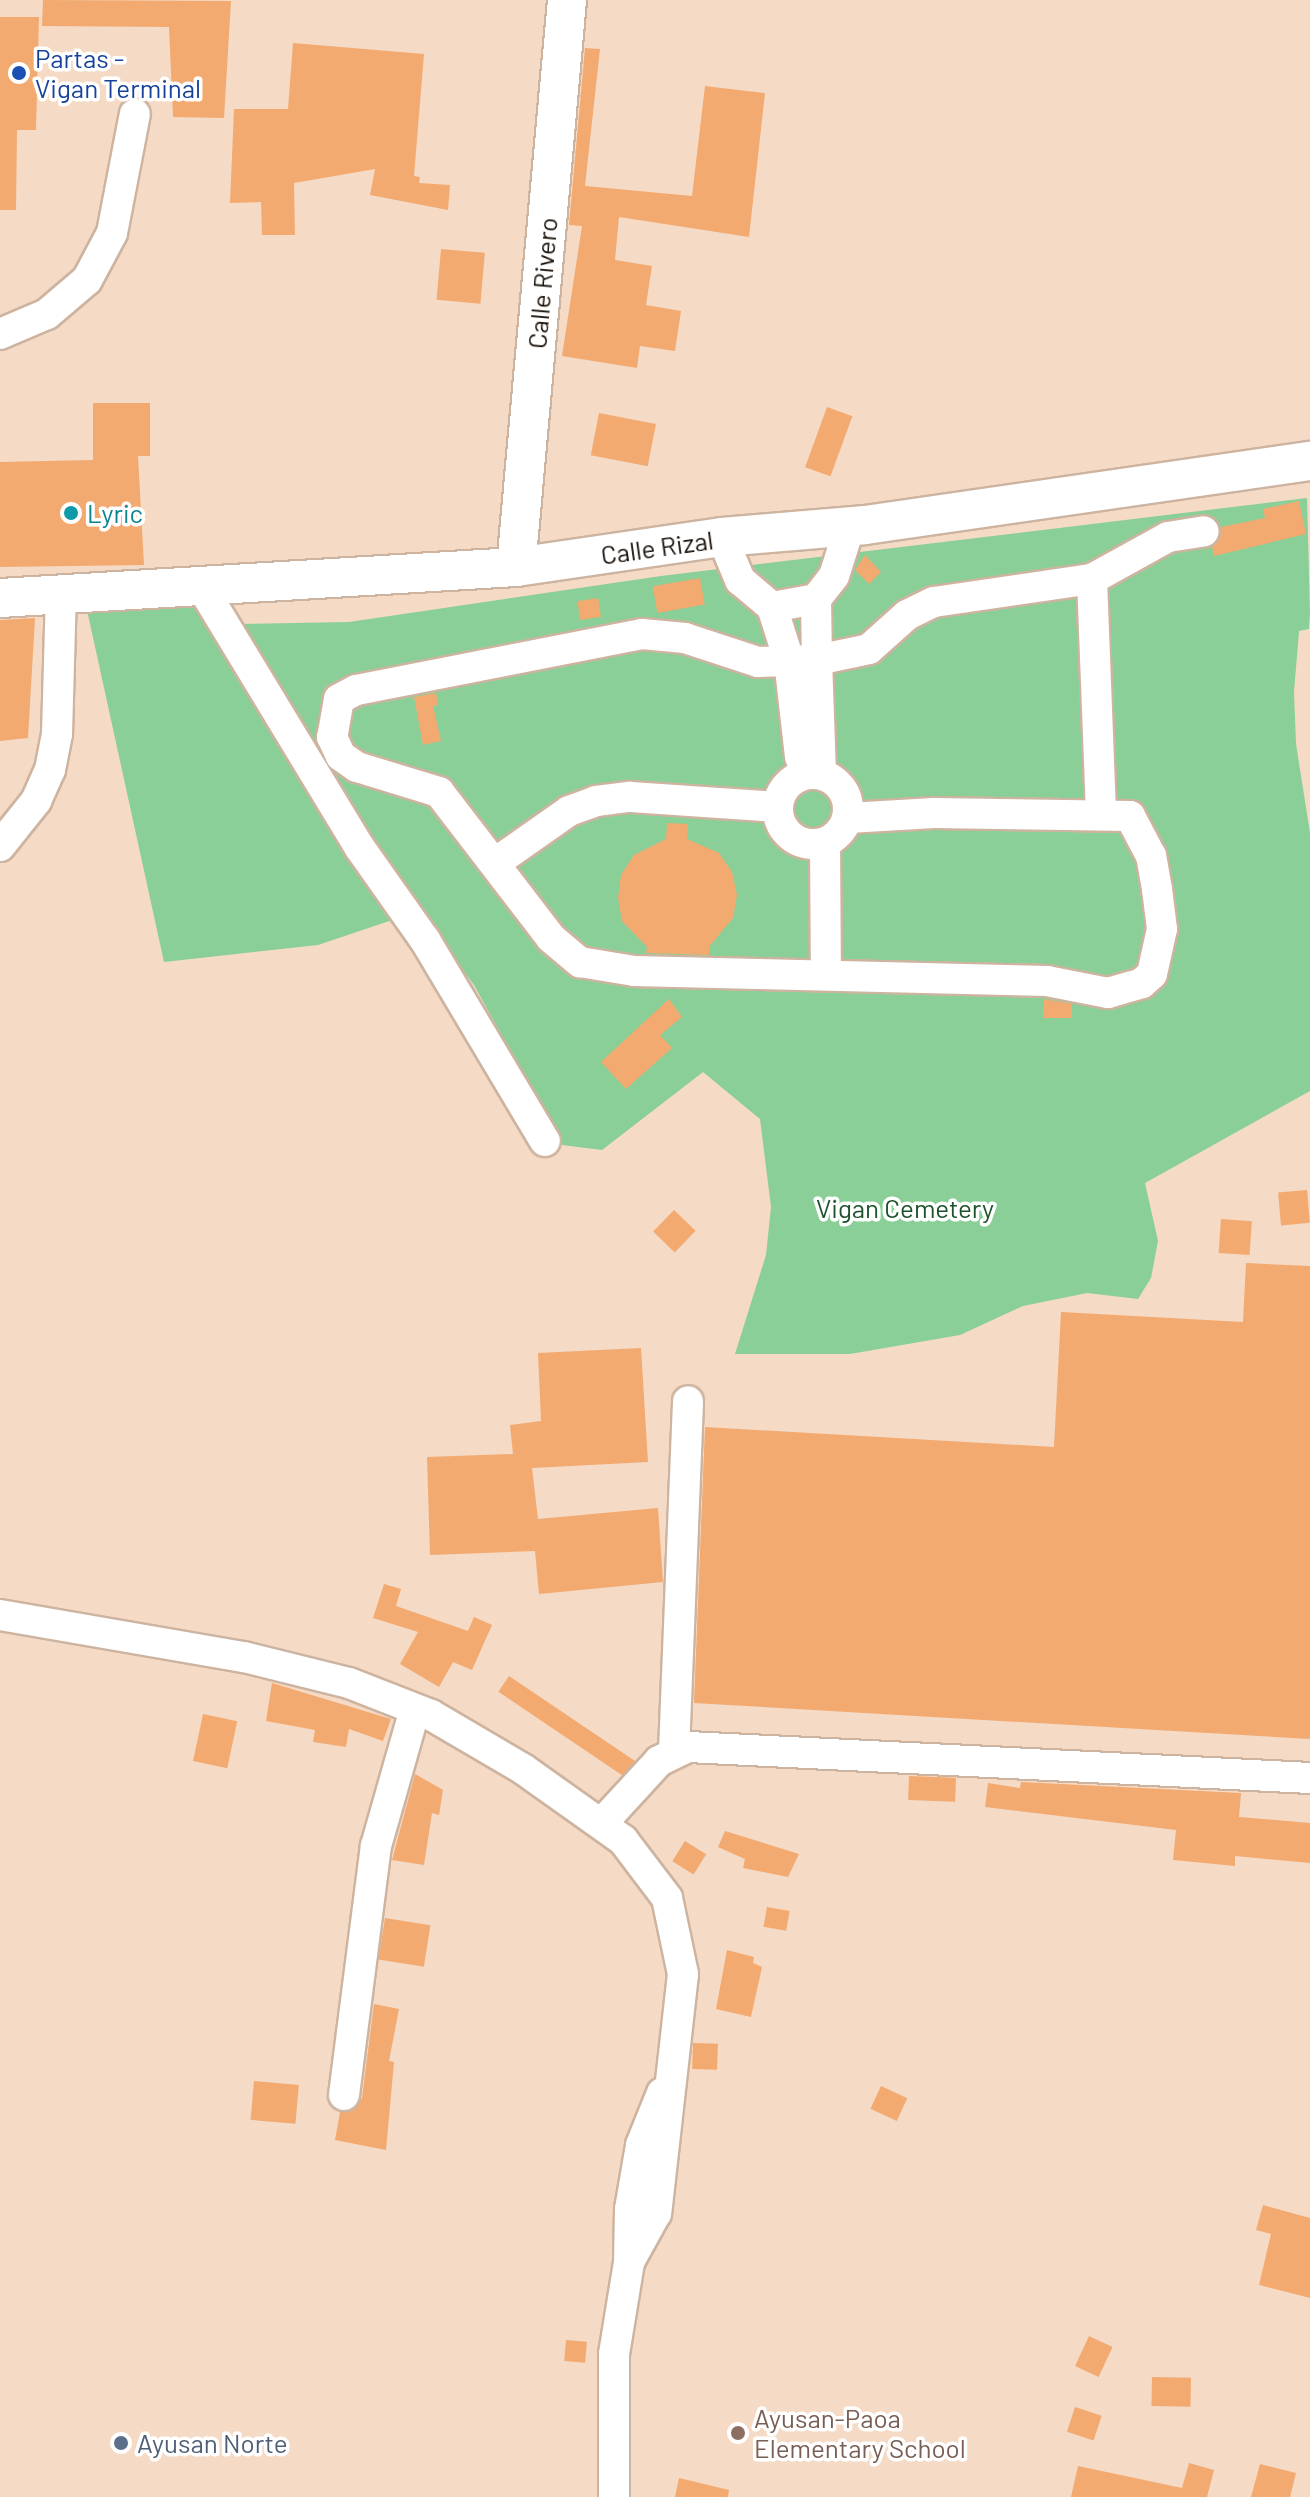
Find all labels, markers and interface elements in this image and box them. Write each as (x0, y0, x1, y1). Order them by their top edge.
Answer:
place label: Partas - Vigan Terminal (35, 42, 201, 104)
marker: Partas - Vigan Terminal (10, 64, 28, 82)
street label: Calle Rivero (521, 216, 563, 350)
place label: Lyric (87, 497, 143, 529)
marker: Lyric (62, 504, 80, 522)
street label: Calle Rizal (599, 524, 715, 570)
park label: Vigan Cemetery (816, 1192, 994, 1224)
place label: Ayusan-Paoa Elementary School (754, 2402, 966, 2464)
marker: Ayusan-Paoa Elementary School (729, 2424, 747, 2442)
place label: Ayusan Norte (137, 2427, 287, 2459)
marker: Ayusan Norte (112, 2434, 130, 2452)

